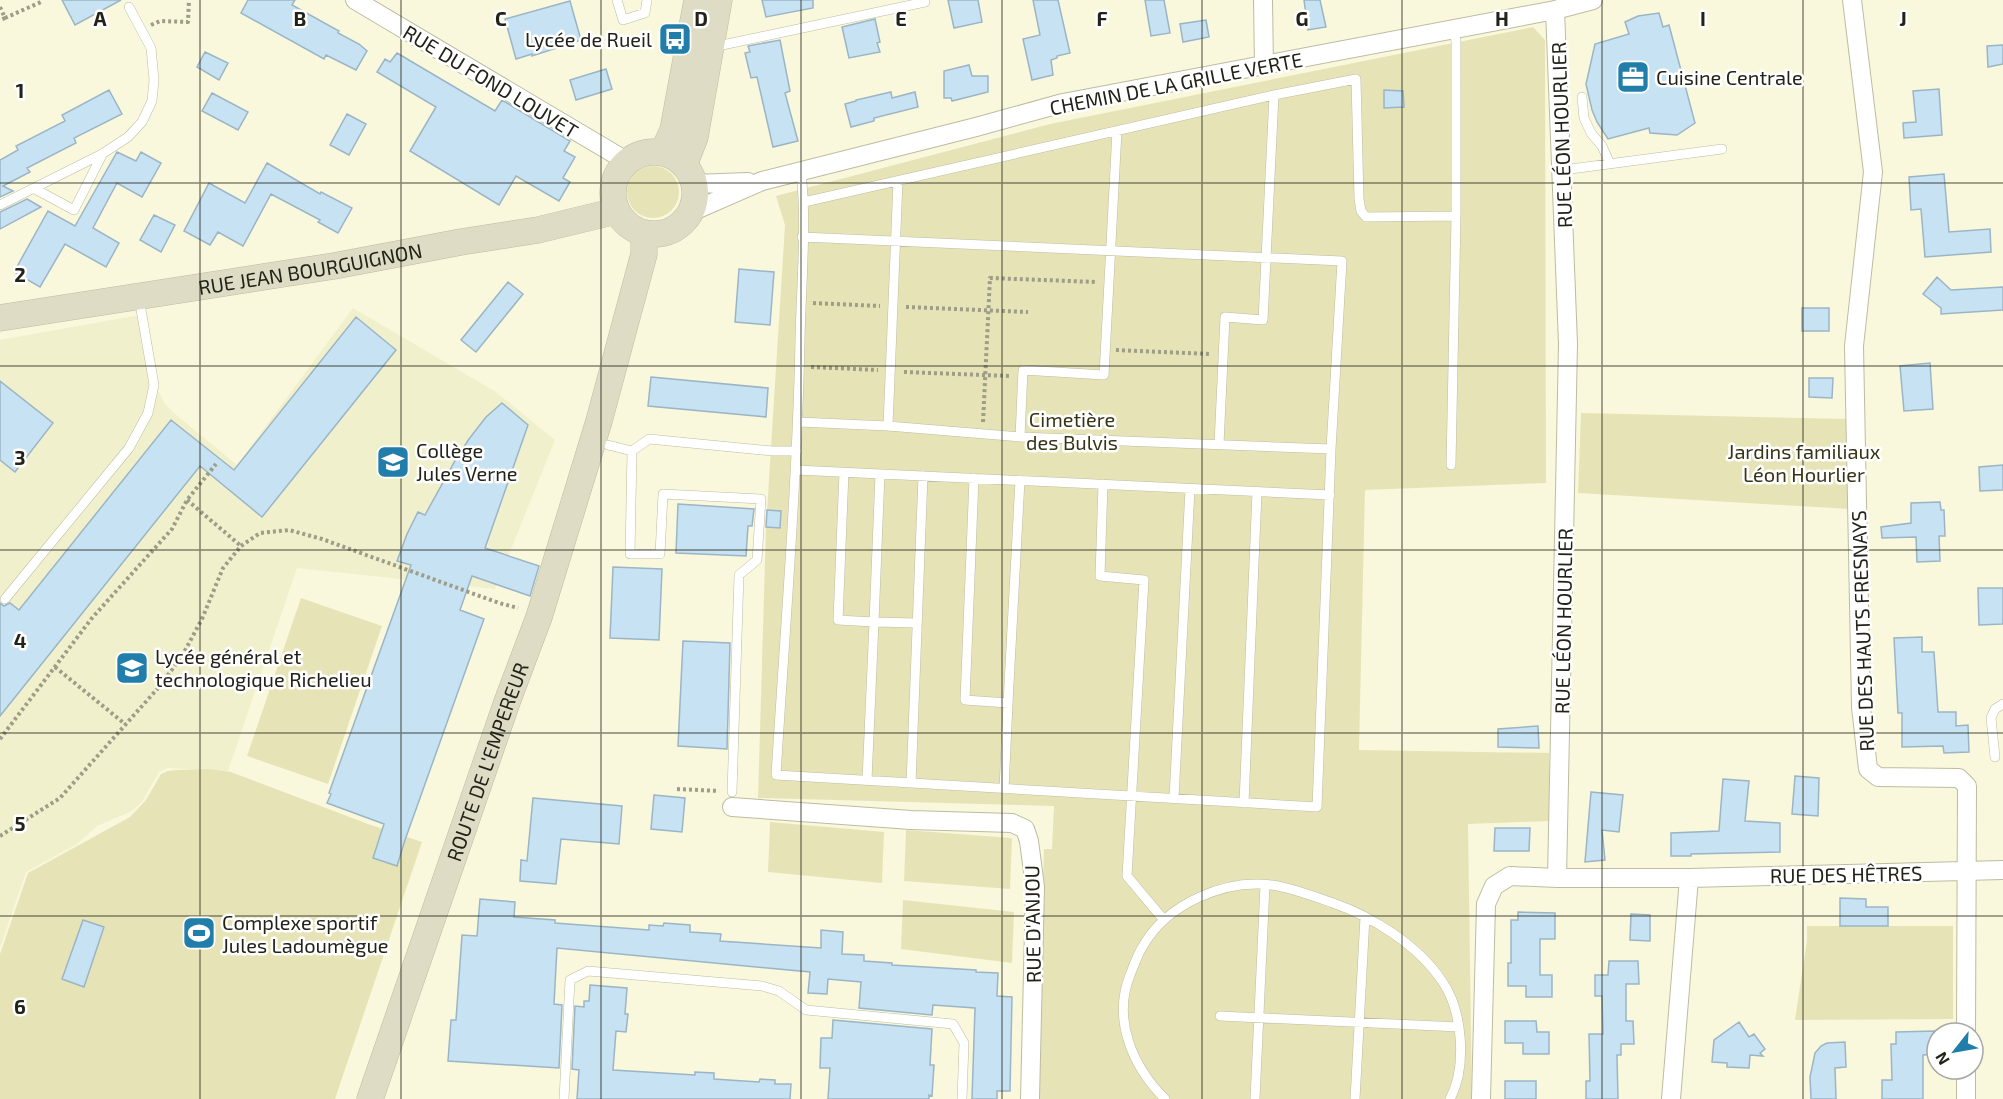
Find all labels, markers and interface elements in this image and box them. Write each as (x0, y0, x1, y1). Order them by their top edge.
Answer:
text: A (93, 6, 107, 30)
text: B (294, 6, 306, 30)
text: C (495, 6, 507, 30)
text: D (694, 6, 708, 30)
text: E (895, 6, 907, 30)
text: F (1096, 6, 1108, 30)
text: G (1296, 6, 1308, 30)
text: H (1495, 6, 1509, 30)
text: I (1700, 6, 1706, 30)
text: J (1899, 6, 1907, 30)
street label: RUE DU FOND LOUVET (399, 19, 583, 143)
bus stop icon: Lycée de Rueil (657, 21, 693, 57)
place label: Lycée de Rueil (525, 27, 652, 51)
street label: RUE LÉON HOURLIER (1546, 42, 1576, 228)
street label: CHEMIN DE LA GRILLE VERTE (1047, 47, 1305, 119)
office icon: Cuisine Centrale (1615, 59, 1651, 95)
place label: Cuisine Centrale (1656, 65, 1803, 89)
text: 1 (16, 78, 24, 102)
street label: RUE JEAN BOURGUIGNON (196, 238, 424, 299)
text: 2 (14, 262, 26, 286)
park label: Cimetière des Bulvis (1026, 407, 1118, 454)
place label: Collège Jules Verne (416, 438, 518, 485)
park label: Jardins familiaux Léon Hourlier (1728, 439, 1881, 486)
school or university icon: Collège Jules Verne (375, 444, 411, 480)
text: 3 (14, 445, 26, 469)
street label: RUE DES HAUTS FRESNAYS (1846, 510, 1878, 752)
street label: RUE LÉON HOURLIER (1549, 528, 1577, 714)
text: 4 (14, 628, 27, 652)
place label: Lycée général et technologique Richelieu (155, 644, 372, 691)
school or university icon: Lycée général et technologique Richelieu (114, 650, 150, 686)
street label: ROUTE DE L'EMPEREUR (441, 659, 533, 864)
text: 5 (14, 811, 26, 835)
street label: RUE DES HÊTRES (1770, 861, 1922, 887)
street label: RUE D'ANJOU (1019, 865, 1045, 983)
place label: Complexe sportif Jules Ladoumègue (222, 910, 389, 957)
sports icon: Complexe sportif Jules Ladoumègue (181, 915, 217, 951)
text: 6 (14, 994, 26, 1018)
north arrow (1925, 1021, 1985, 1081)
text: N (1931, 1049, 1953, 1069)

